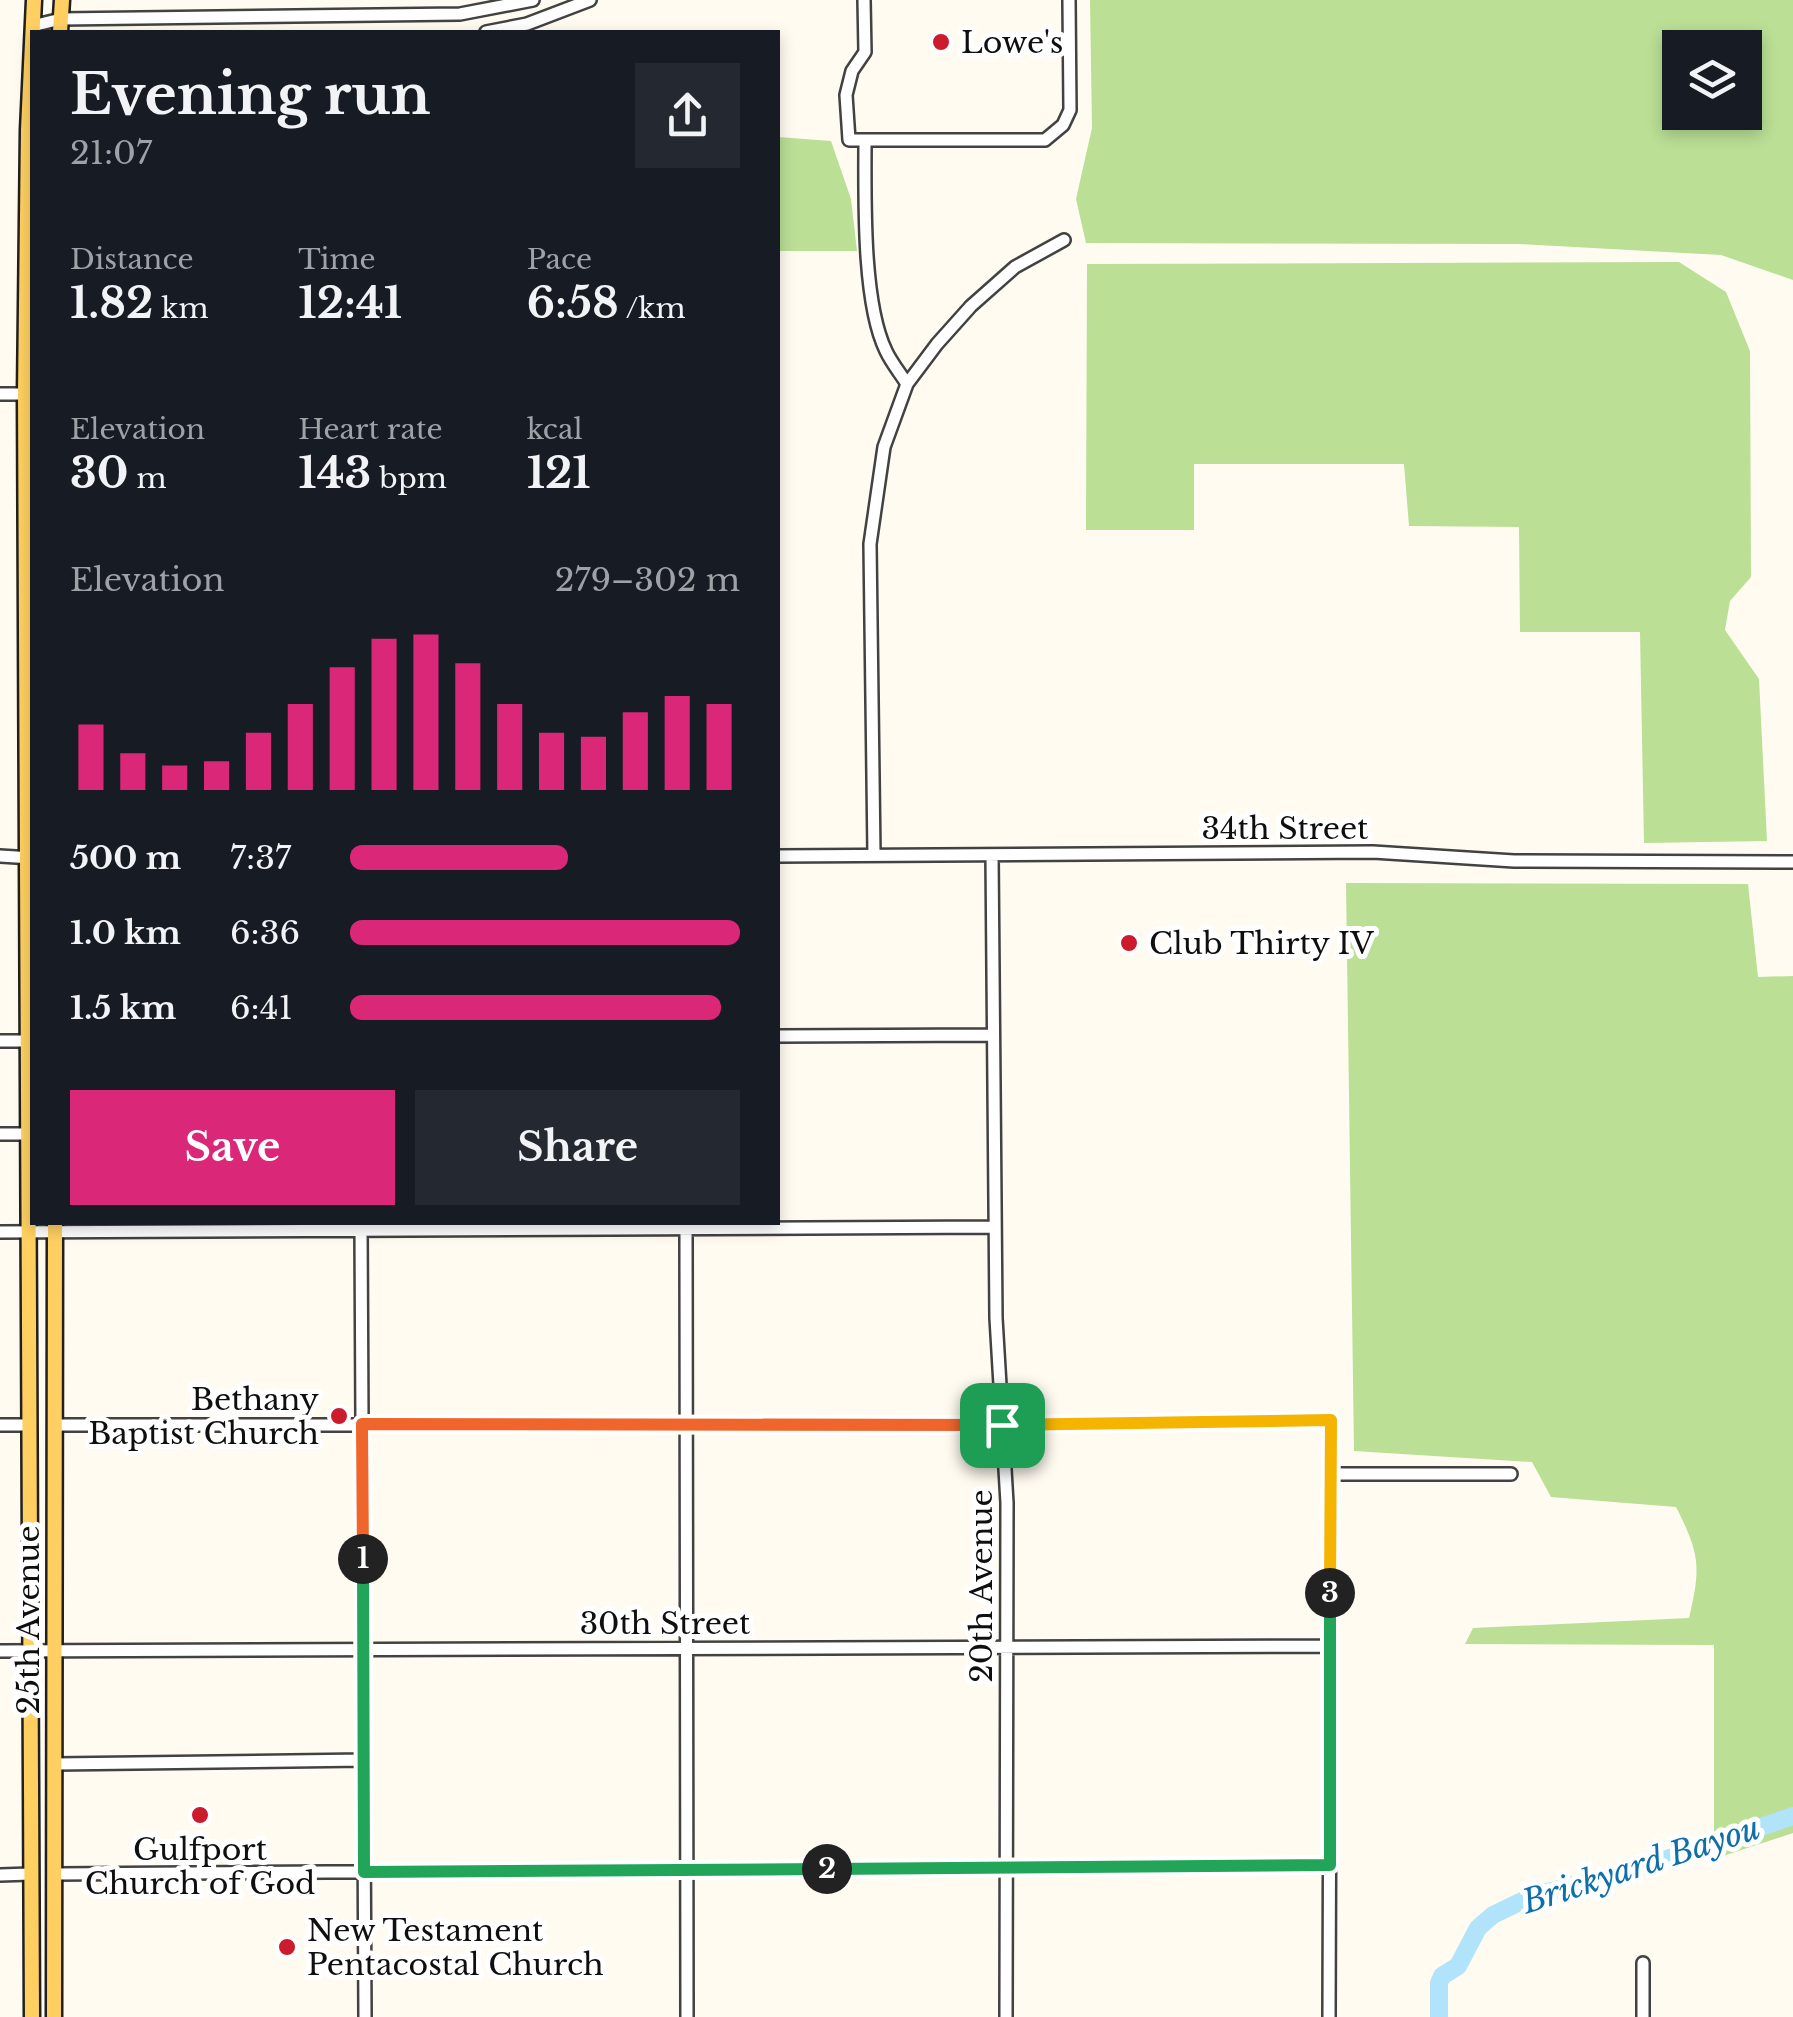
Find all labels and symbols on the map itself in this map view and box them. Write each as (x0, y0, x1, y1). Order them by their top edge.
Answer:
place label: Lowe's (961, 24, 1063, 61)
marker: Lowe's (930, 31, 952, 53)
street label: 34th Street (1202, 810, 1369, 847)
place label: Club Thirty IV (1149, 925, 1374, 962)
marker: Club Thirty IV (1118, 932, 1140, 954)
place label: Bethany Baptist Church (88, 1381, 319, 1452)
pin (960, 1383, 1045, 1468)
marker: Bethany Baptist Church (328, 1405, 350, 1427)
street label: 20th Avenue (963, 1489, 1000, 1683)
street label: 25th Avenue (10, 1525, 47, 1715)
pin: 1 (338, 1534, 388, 1584)
pin: 3 (1305, 1568, 1355, 1618)
street label: 30th Street (580, 1605, 751, 1642)
marker: Gulfport Church of God (189, 1804, 211, 1826)
water label: Brickyard Bayou (1516, 1808, 1765, 1923)
place label: Gulfport Church of God (85, 1831, 315, 1902)
pin: 2 (802, 1844, 852, 1894)
place label: New Testament Pentacostal Church (307, 1912, 604, 1983)
marker: New Testament Pentacostal Church (276, 1936, 298, 1958)

